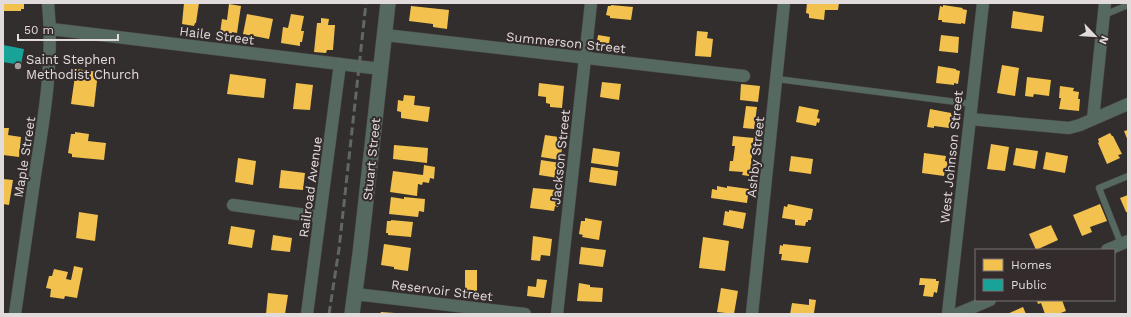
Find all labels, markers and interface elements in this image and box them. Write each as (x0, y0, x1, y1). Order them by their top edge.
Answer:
scale bar (18, 16, 118, 42)
north arrow (1075, 16, 1115, 56)
text: 50 m (24, 23, 54, 37)
street label: Haile Street (179, 23, 256, 48)
street label: Summerson Street (506, 29, 627, 56)
text: N (1096, 34, 1111, 46)
place label: Saint Stephen Methodist Church (26, 52, 139, 82)
marker: Saint Stephen Methodist Church (13, 61, 23, 71)
street label: West Johnson Street (937, 89, 966, 224)
street label: Jackson Street (548, 108, 573, 205)
street label: Maple Street (11, 115, 38, 199)
street label: Ashby Street (744, 115, 767, 198)
street label: Stuart Street (360, 116, 383, 201)
street label: Railroad Avenue (296, 136, 325, 238)
legend (975, 249, 1115, 301)
text: Homes (1011, 258, 1052, 272)
street label: Reservoir Street (390, 277, 494, 304)
text: Public (1011, 278, 1047, 292)

